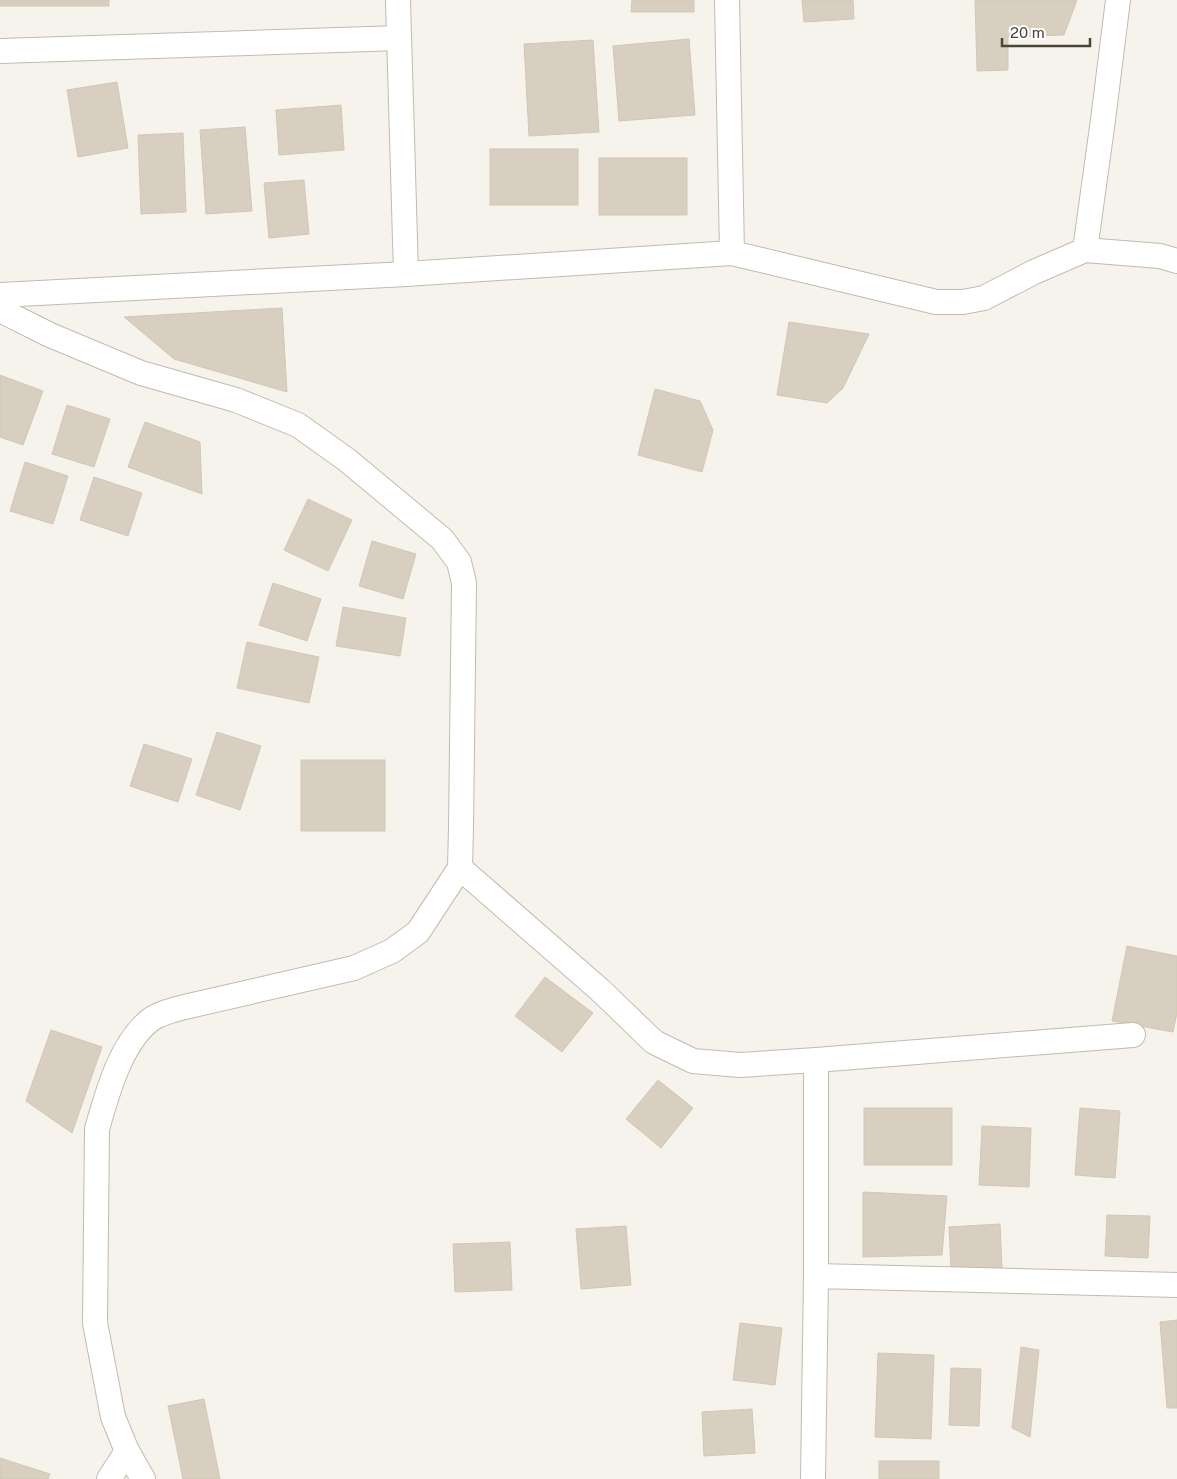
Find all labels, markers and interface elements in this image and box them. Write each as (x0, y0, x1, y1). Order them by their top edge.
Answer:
scale bar (1002, 15, 1090, 47)
text: 20 m (1010, 24, 1045, 41)

